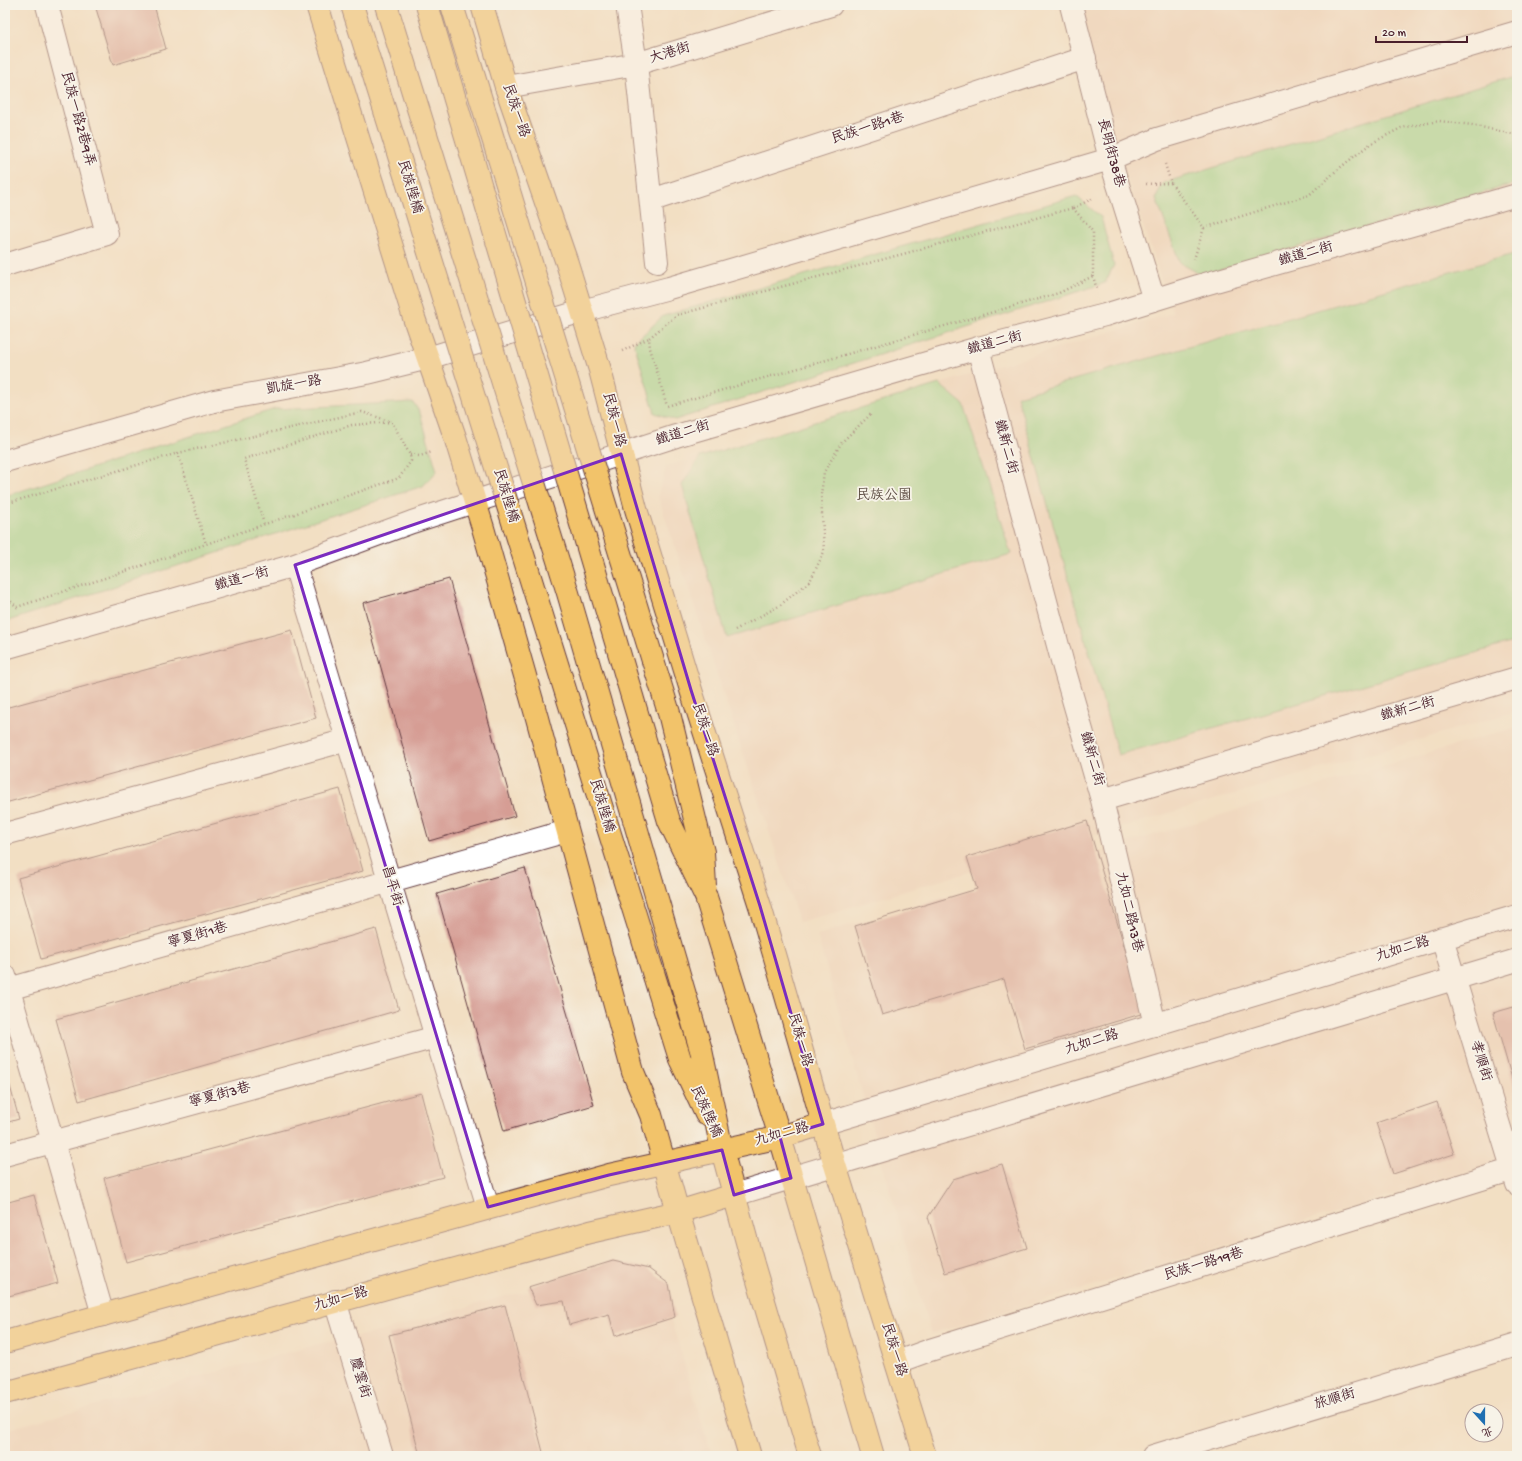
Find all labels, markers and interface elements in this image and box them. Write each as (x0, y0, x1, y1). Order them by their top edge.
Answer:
scale bar (1376, 18, 1467, 44)
text: 20 m (1382, 27, 1407, 41)
street label: 大港街 (647, 39, 693, 68)
street label: 民族一路2巷9弄 (56, 69, 99, 168)
street label: 民族一路 (498, 81, 533, 140)
street label: 民族一路1巷 (829, 108, 908, 149)
street label: 長明街38巷 (1093, 116, 1129, 190)
street label: 民族陸橋 (393, 157, 426, 216)
street label: 鐵道二街 (1276, 238, 1335, 271)
street label: 鐵道二街 (965, 328, 1024, 359)
street label: 凱旋一路 (265, 372, 323, 399)
street label: 民族一路 (598, 391, 629, 449)
street label: 鐵道二街 (653, 417, 712, 450)
street label: 鐵新二街 (990, 417, 1021, 476)
street label: 民族陸橋 (489, 466, 522, 525)
park label: 民族公園 (856, 487, 912, 505)
street label: 鐵道一街 (212, 563, 271, 596)
street label: 鐵新二街 (1378, 693, 1437, 726)
street label: 民族一路 (687, 700, 722, 759)
street label: 鐵新二街 (1075, 729, 1108, 788)
street label: 民族陸橋 (585, 776, 618, 835)
street label: 昌平街 (377, 863, 406, 909)
street label: 九如二路13巷 (1110, 869, 1147, 955)
street label: 寧夏街1巷 (166, 918, 231, 953)
street label: 九如二路 (1373, 933, 1432, 966)
street label: 民族一路 (783, 1010, 816, 1069)
street label: 九如二路 (1062, 1026, 1121, 1059)
street label: 孝順街 (1466, 1038, 1495, 1084)
street label: 寧夏街3巷 (187, 1078, 254, 1112)
street label: 民族陸橋 (685, 1083, 725, 1141)
street label: 九如二路 (752, 1119, 811, 1150)
street label: 民族一路19巷 (1162, 1244, 1247, 1285)
street label: 九如一路 (311, 1283, 370, 1316)
street label: 民族一路 (877, 1320, 910, 1379)
street label: 慶雲街 (345, 1355, 374, 1401)
street label: 旅順街 (1312, 1385, 1358, 1414)
north arrow (1464, 1403, 1504, 1443)
text: 北 (1480, 1423, 1494, 1438)

